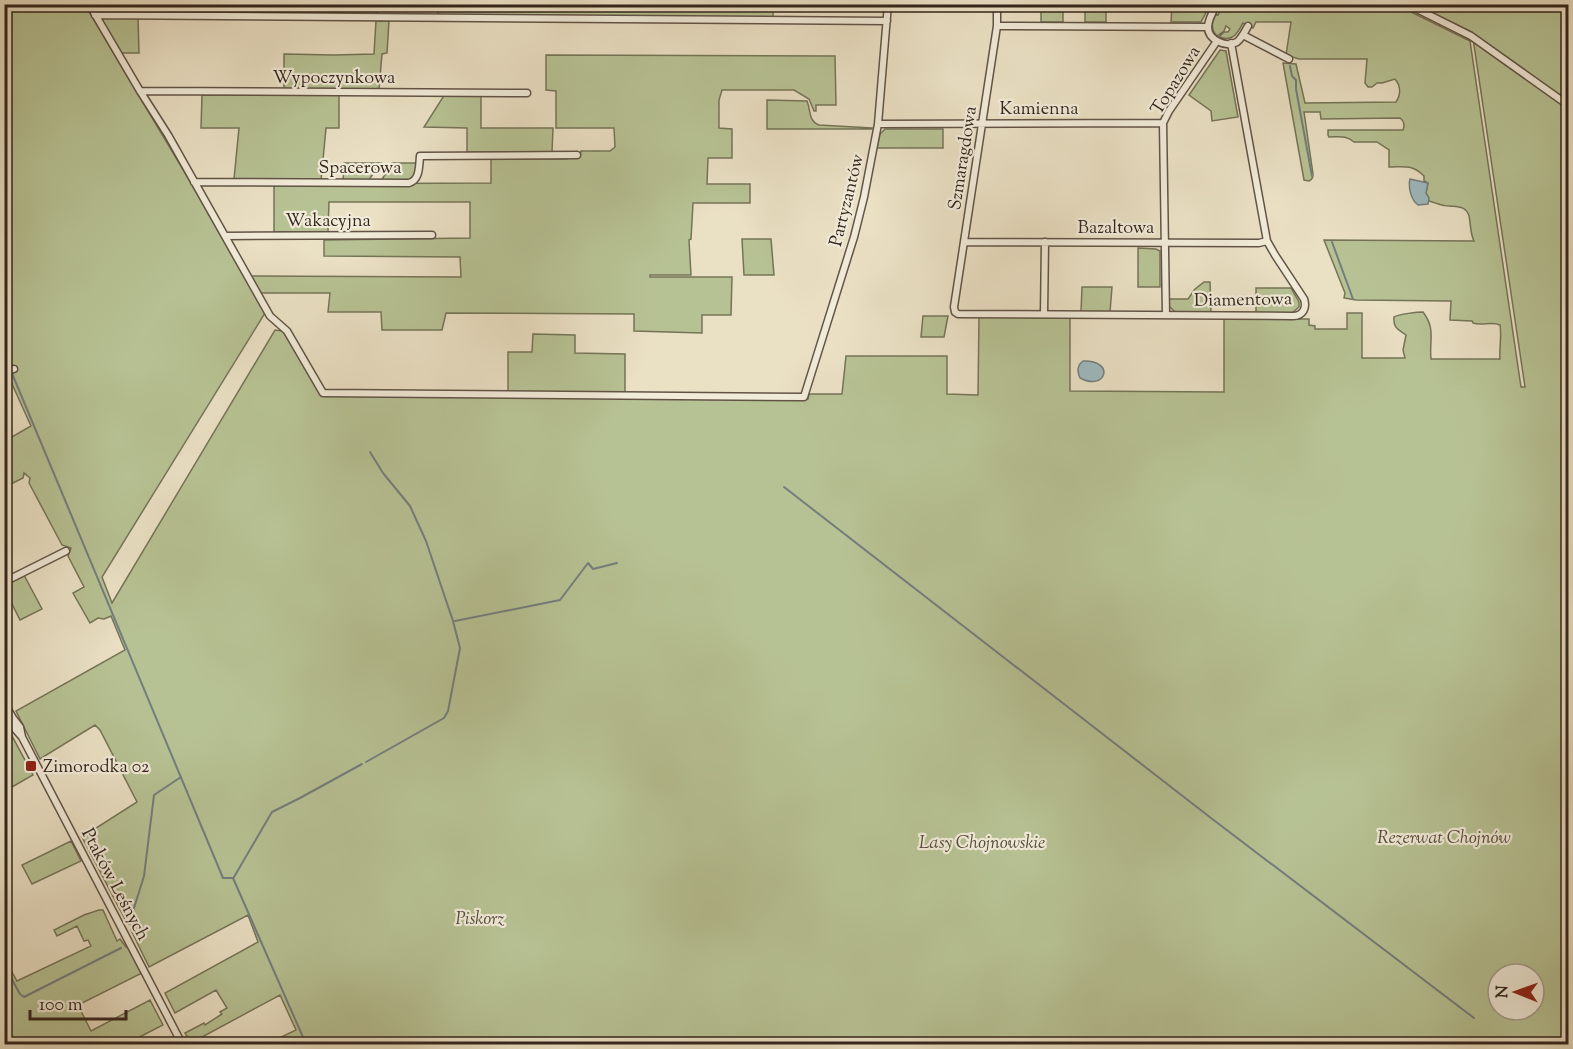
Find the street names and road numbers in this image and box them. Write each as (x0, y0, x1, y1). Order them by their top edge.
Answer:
street label: Topazowa (1145, 42, 1208, 121)
street label: Wypoczynkowa (273, 66, 395, 92)
street label: Kamienna (999, 97, 1079, 123)
street label: Szmaragdowa (943, 104, 985, 212)
street label: Partyzantów (824, 151, 872, 249)
street label: Spacerowa (318, 156, 402, 182)
street label: Wakacyjna (285, 209, 371, 235)
street label: Bazaltowa (1078, 216, 1154, 242)
street label: Diamentowa (1194, 287, 1292, 315)
street label: Ptaków Leśnych (74, 824, 155, 946)

